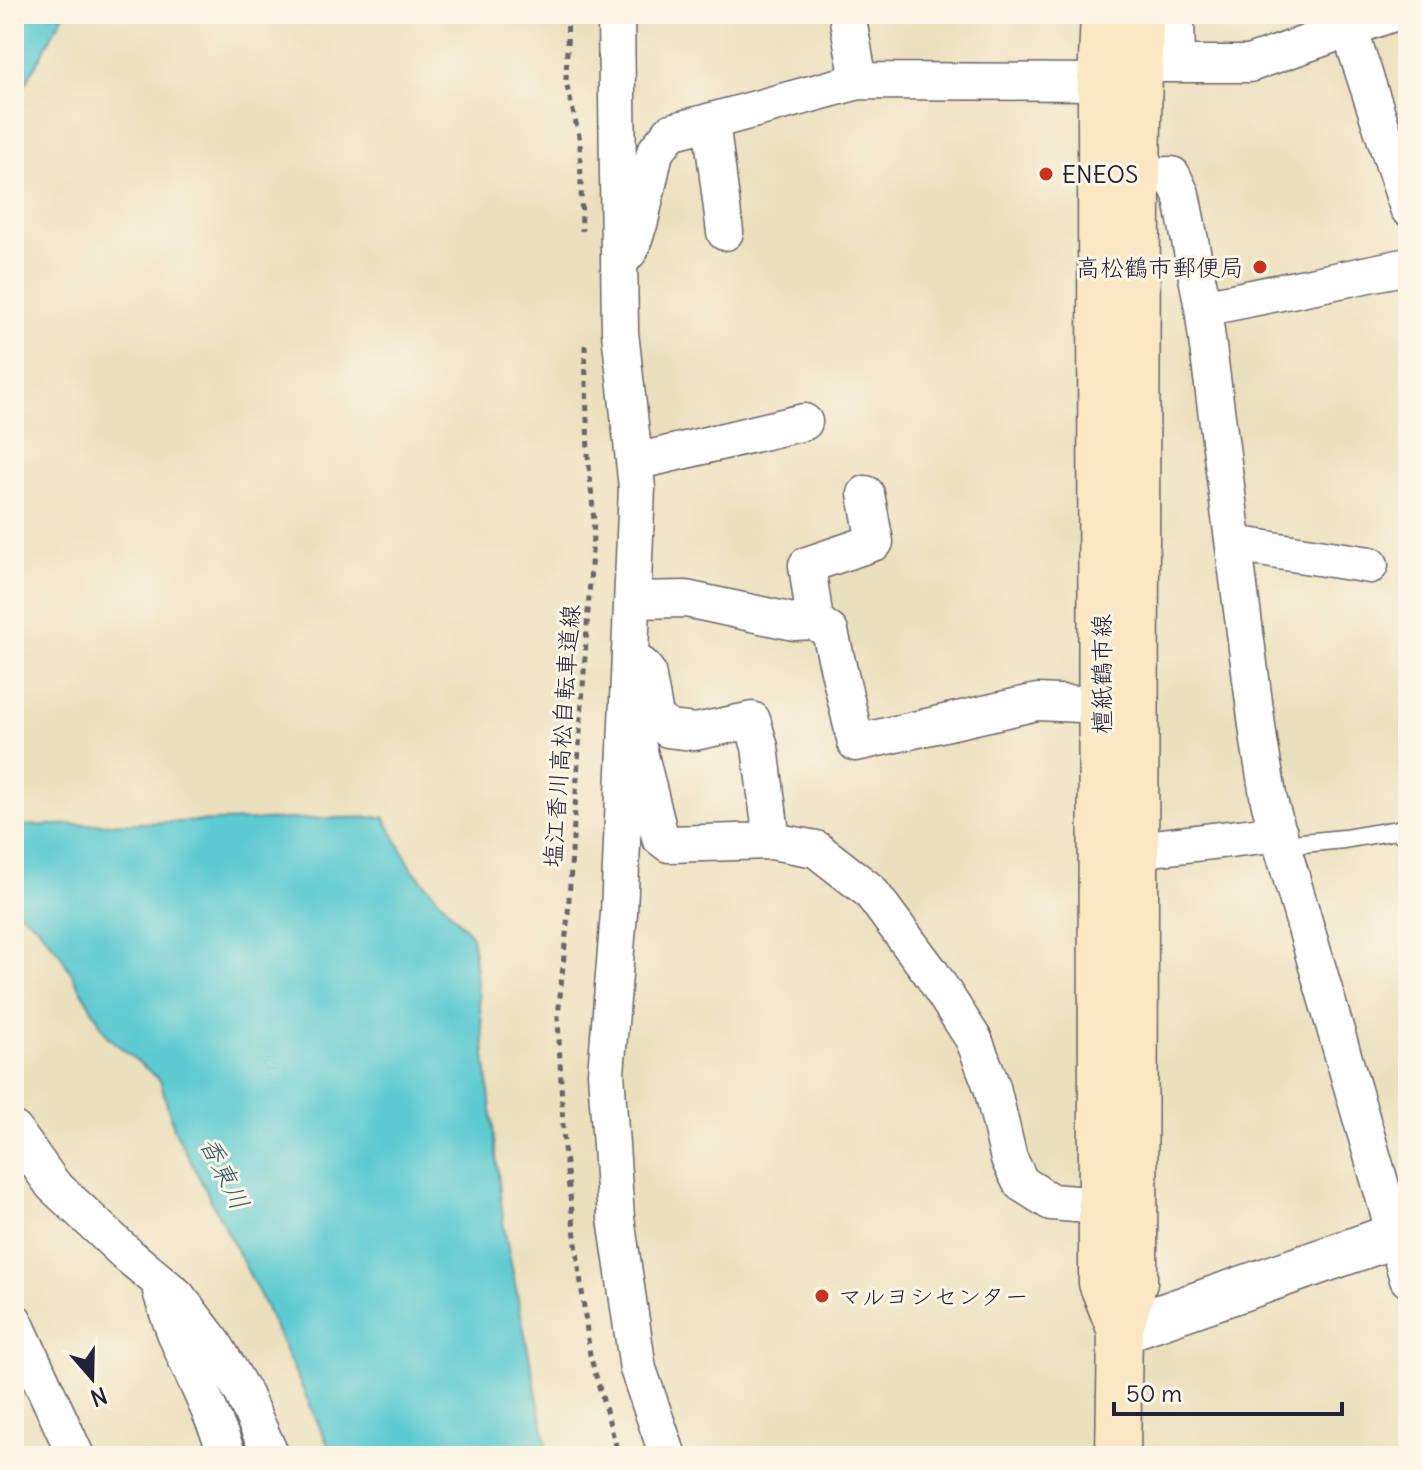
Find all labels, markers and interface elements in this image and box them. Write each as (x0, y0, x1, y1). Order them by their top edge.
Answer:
place label: ENEOS (1062, 159, 1138, 189)
marker: ENEOS (1037, 165, 1055, 183)
place label: 高松鶴市郵便局 (1076, 252, 1244, 282)
marker: 高松鶴市郵便局 (1251, 258, 1269, 276)
street label: 塩江香川高松自転車道線 (537, 603, 585, 869)
street label: 檀紙鶴市線 (1086, 614, 1116, 734)
water label: 香東川 (193, 1131, 257, 1215)
place label: マルヨシセンター (838, 1281, 1029, 1311)
marker: マルヨシセンター (813, 1287, 831, 1305)
north arrow (52, 1338, 132, 1418)
scale bar (1114, 1366, 1342, 1416)
text: 50 m (1126, 1378, 1182, 1408)
text: N (87, 1381, 111, 1413)

